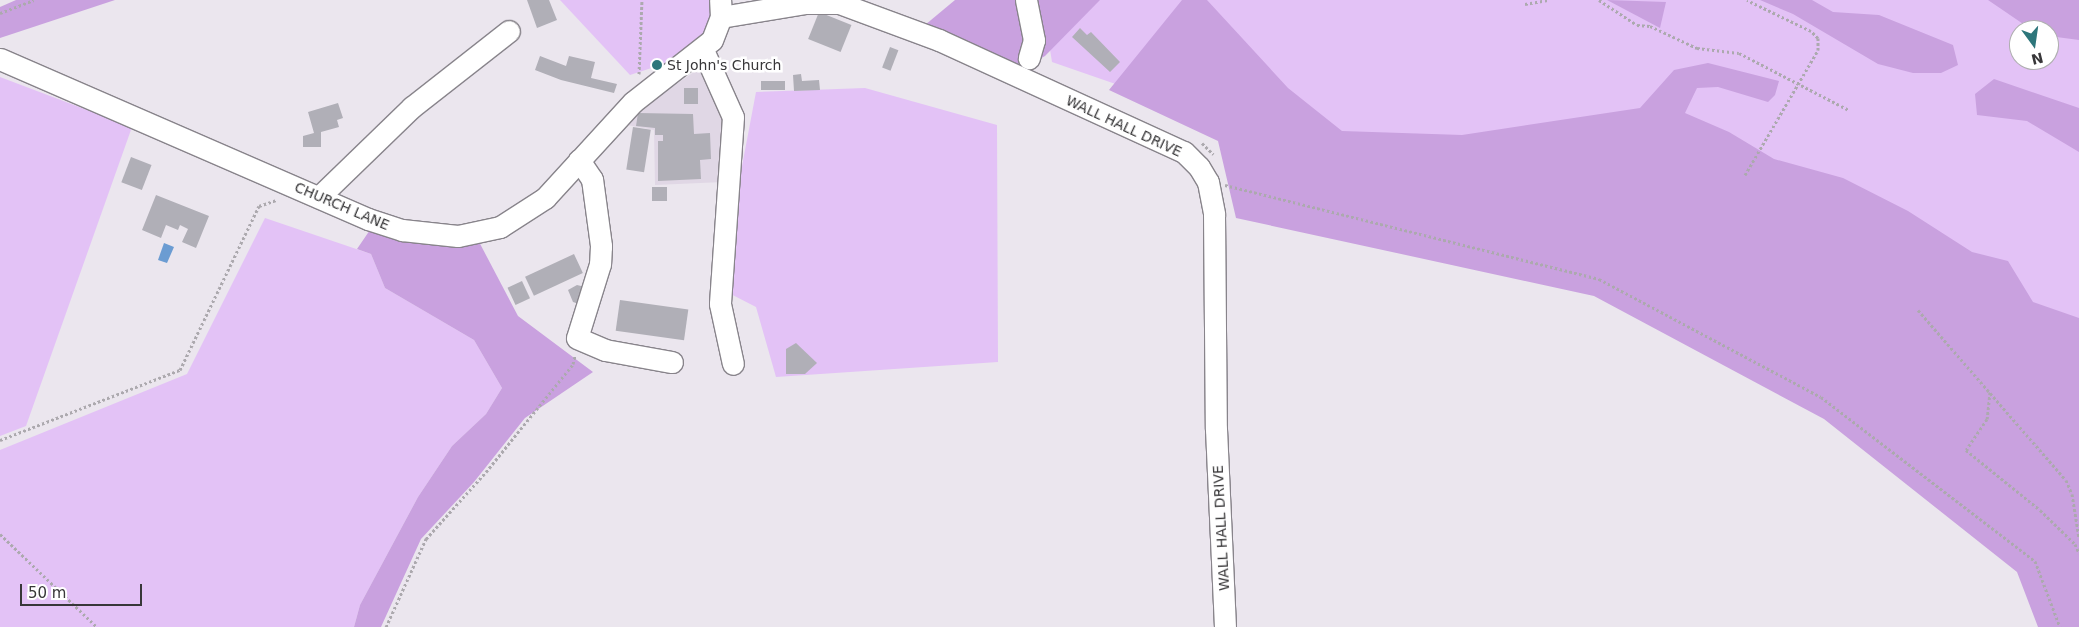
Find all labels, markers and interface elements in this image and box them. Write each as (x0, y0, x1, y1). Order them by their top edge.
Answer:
north arrow (2009, 20, 2059, 70)
text: N (2030, 49, 2045, 68)
place label: St John's Church (667, 57, 781, 73)
marker: St John's Church (651, 59, 663, 71)
street label: WALL HALL DRIVE (1063, 92, 1185, 160)
street label: CHURCH LANE (292, 178, 392, 234)
street label: WALL HALL DRIVE (1209, 465, 1233, 591)
scale bar (22, 574, 145, 606)
text: 50 m (28, 584, 66, 602)

